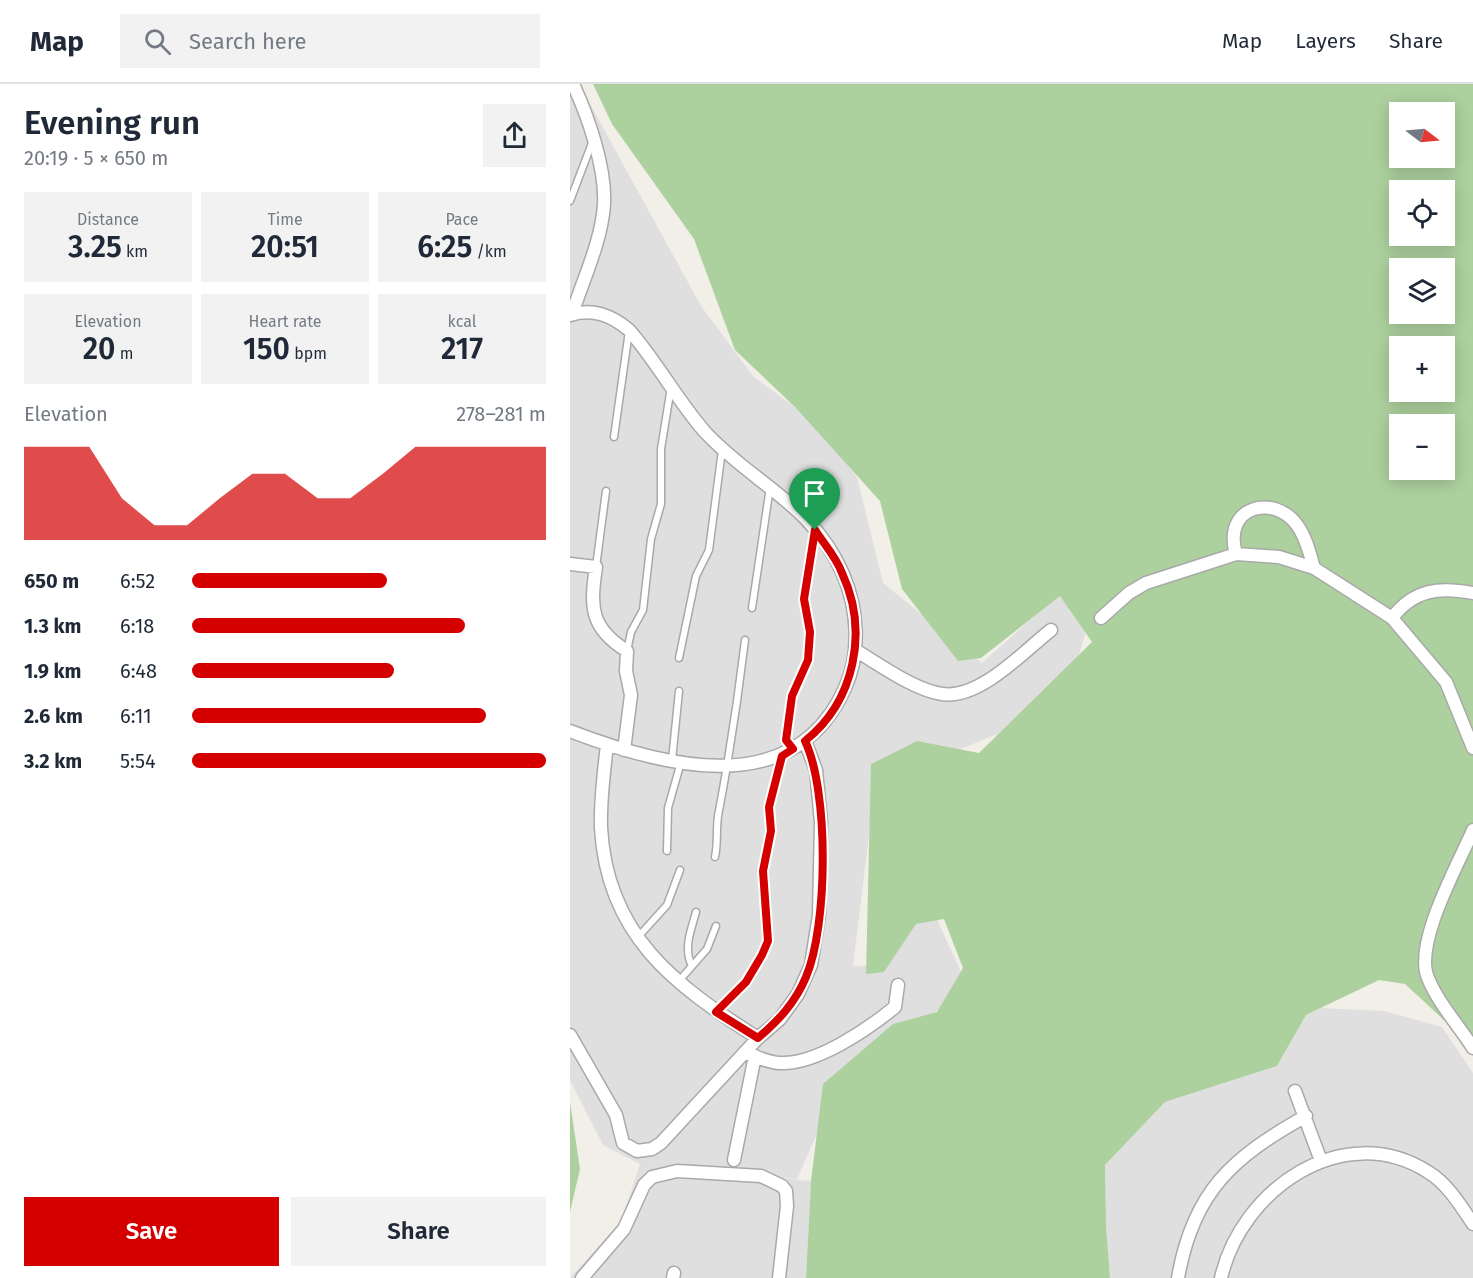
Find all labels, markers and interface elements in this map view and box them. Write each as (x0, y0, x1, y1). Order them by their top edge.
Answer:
search box (120, 14, 540, 68)
text: Map (30, 25, 84, 58)
icon: search (141, 25, 174, 58)
text: Search here (189, 28, 307, 55)
text: Map (1222, 28, 1262, 54)
text: Layers (1295, 28, 1356, 54)
text: Share (1389, 28, 1443, 54)
north arrow (1389, 102, 1455, 168)
map controls (1389, 102, 1455, 480)
text: Evening run (24, 103, 200, 143)
button: share (483, 104, 546, 167)
text: 20:19 · 5 × 650 m (24, 146, 168, 170)
button: locate (1389, 180, 1455, 246)
text: Distance (77, 210, 139, 229)
text: Time (267, 210, 303, 229)
text: Pace (445, 210, 479, 229)
text: 3.25 (68, 229, 122, 265)
text: 20:51 (251, 229, 319, 265)
text: 6:25 (417, 229, 472, 265)
text: km (122, 242, 148, 261)
text: /km (472, 242, 507, 261)
button: layers (1389, 258, 1455, 324)
text: Elevation (74, 312, 142, 331)
text: Heart rate (249, 312, 321, 331)
text: kcal (448, 312, 476, 331)
text: 20 (83, 331, 115, 367)
text: 150 (243, 331, 290, 367)
text: 217 (441, 331, 483, 367)
button: + (1389, 336, 1455, 402)
text: m (115, 344, 133, 363)
text: bpm (290, 344, 327, 363)
text: Elevation (24, 402, 108, 426)
text: 278–281 m (456, 402, 546, 426)
button: − (1389, 414, 1455, 480)
pin (789, 468, 840, 530)
icon: arrive (798, 477, 831, 510)
text: 650 m (24, 569, 79, 593)
text: 6:52 (120, 569, 155, 593)
text: 1.3 km (24, 614, 81, 638)
text: 6:18 (120, 614, 154, 638)
text: 1.9 km (24, 659, 82, 683)
text: 6:48 (120, 659, 157, 683)
text: 2.6 km (24, 704, 83, 728)
text: 6:11 (120, 704, 152, 728)
text: 3.2 km (24, 749, 82, 773)
text: 5:54 (120, 749, 156, 773)
button: Save (24, 1197, 279, 1266)
button: Share (291, 1197, 546, 1266)

